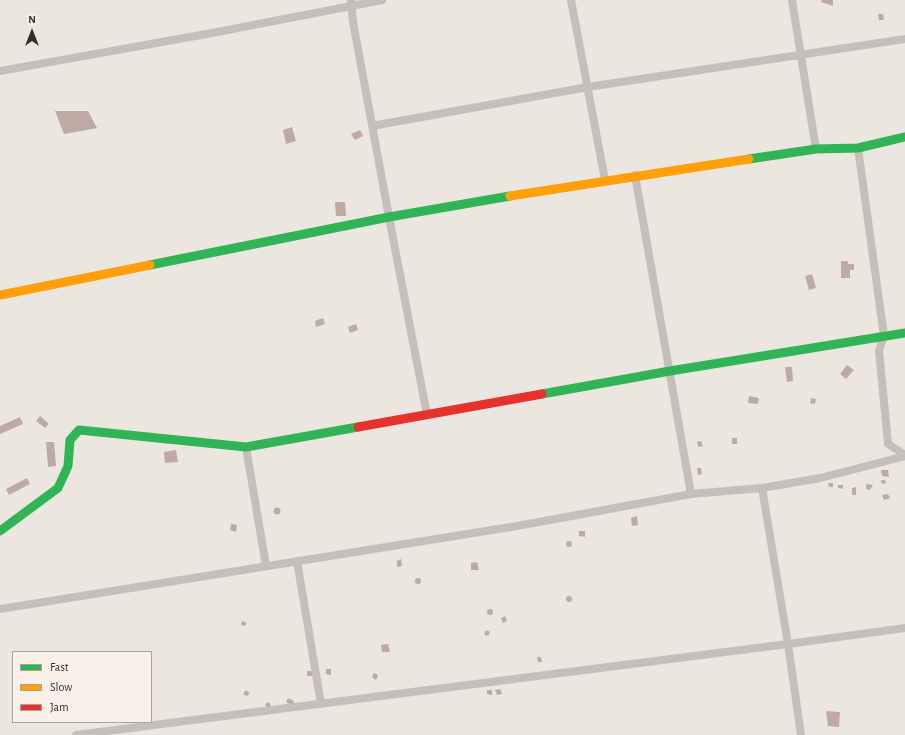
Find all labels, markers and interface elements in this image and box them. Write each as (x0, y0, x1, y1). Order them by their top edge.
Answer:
north arrow (12, 12, 52, 52)
text: N (28, 14, 36, 25)
legend (12, 651, 152, 723)
text: Fast (50, 661, 69, 673)
text: Slow (50, 681, 72, 693)
text: Jam (50, 701, 69, 713)

